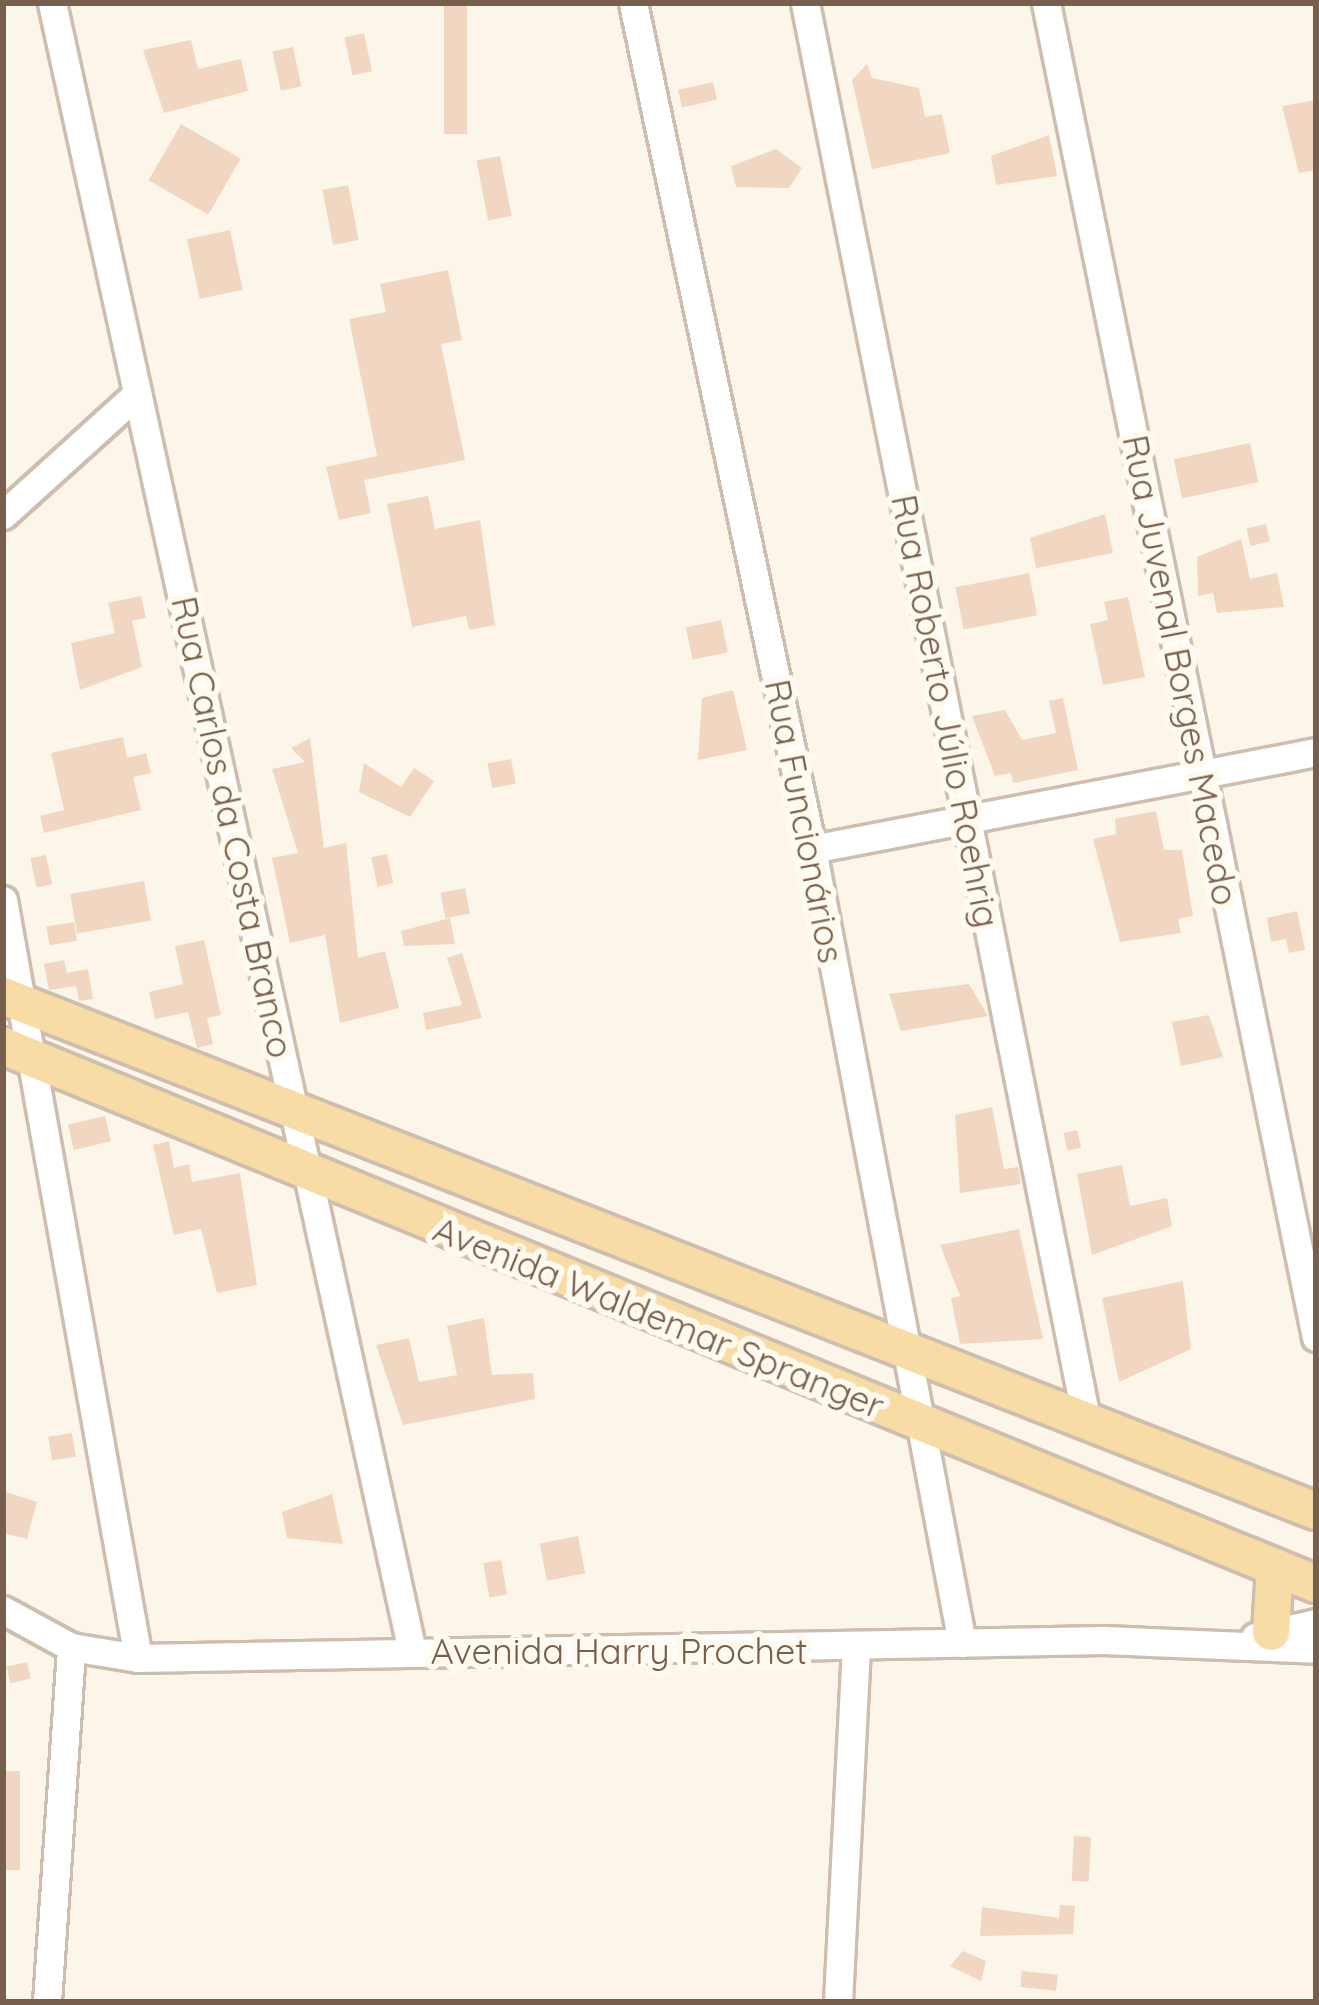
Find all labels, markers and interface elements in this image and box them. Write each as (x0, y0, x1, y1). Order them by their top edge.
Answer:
street label: Rua Juvenal Borges Macedo (1114, 431, 1248, 909)
street label: Rua Roberto Júlio Roehrig (883, 491, 1009, 931)
street label: Rua Carlos da Costa Branco (163, 592, 303, 1062)
street label: Rua Funcionários (756, 676, 854, 966)
street label: Avenida Waldemar Spranger (427, 1207, 891, 1427)
street label: Avenida Harry Prochet (430, 1629, 808, 1673)

